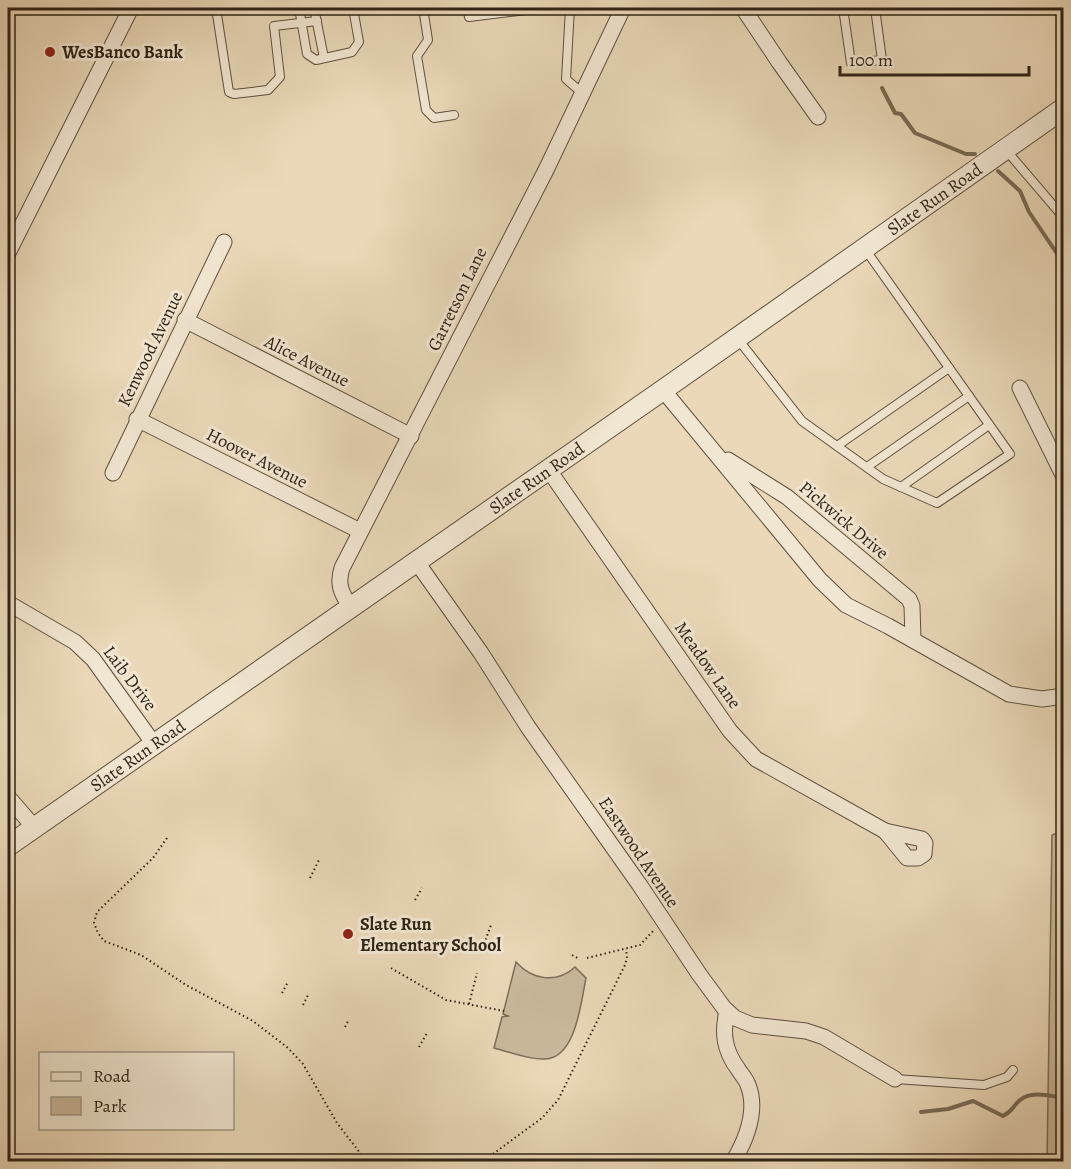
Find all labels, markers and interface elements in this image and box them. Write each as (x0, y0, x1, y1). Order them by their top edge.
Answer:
scale bar (840, 39, 1029, 77)
place label: WesBanco Bank (61, 40, 184, 64)
marker: WesBanco Bank (43, 45, 57, 59)
text: 100 m (849, 48, 893, 72)
street label: Slate Run Road (882, 157, 987, 241)
street label: Garretson Lane (421, 243, 493, 355)
street label: Kenwood Avenue (112, 287, 188, 411)
street label: Alice Avenue (260, 329, 354, 393)
street label: Hoover Avenue (202, 422, 312, 494)
street label: Slate Run Road (484, 436, 589, 520)
street label: Pickwick Drive (794, 476, 894, 564)
street label: Meadow Lane (669, 617, 747, 713)
street label: Laib Drive (98, 641, 162, 715)
street label: Slate Run Road (85, 714, 190, 797)
street label: Eastwood Avenue (593, 792, 685, 912)
place label: Slate Run Elementary School (360, 912, 502, 957)
marker: Slate Run Elementary School (341, 927, 355, 941)
legend (39, 1052, 234, 1130)
text: Road (93, 1064, 131, 1088)
text: Park (93, 1094, 127, 1118)

